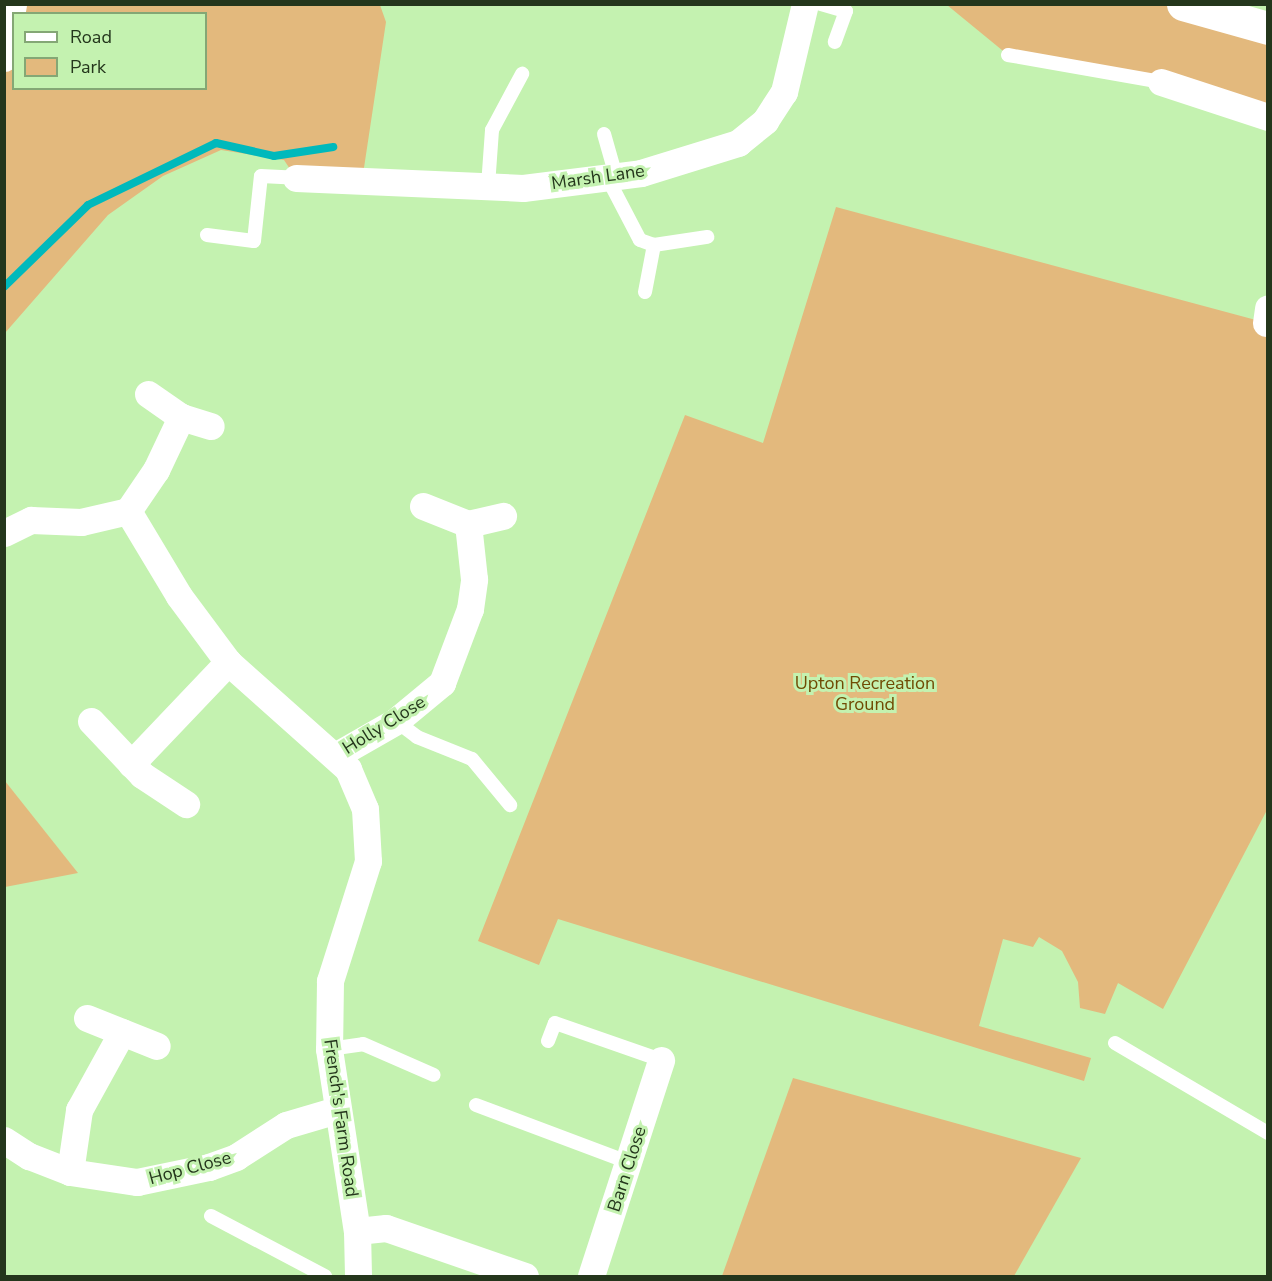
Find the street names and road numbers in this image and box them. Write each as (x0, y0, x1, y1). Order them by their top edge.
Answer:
street label: Marsh Lane (550, 160, 646, 194)
street label: Holly Close (339, 691, 429, 759)
street label: French's Farm Road (319, 1038, 363, 1198)
street label: Barn Close (603, 1124, 651, 1214)
street label: Hop Close (146, 1147, 234, 1189)

